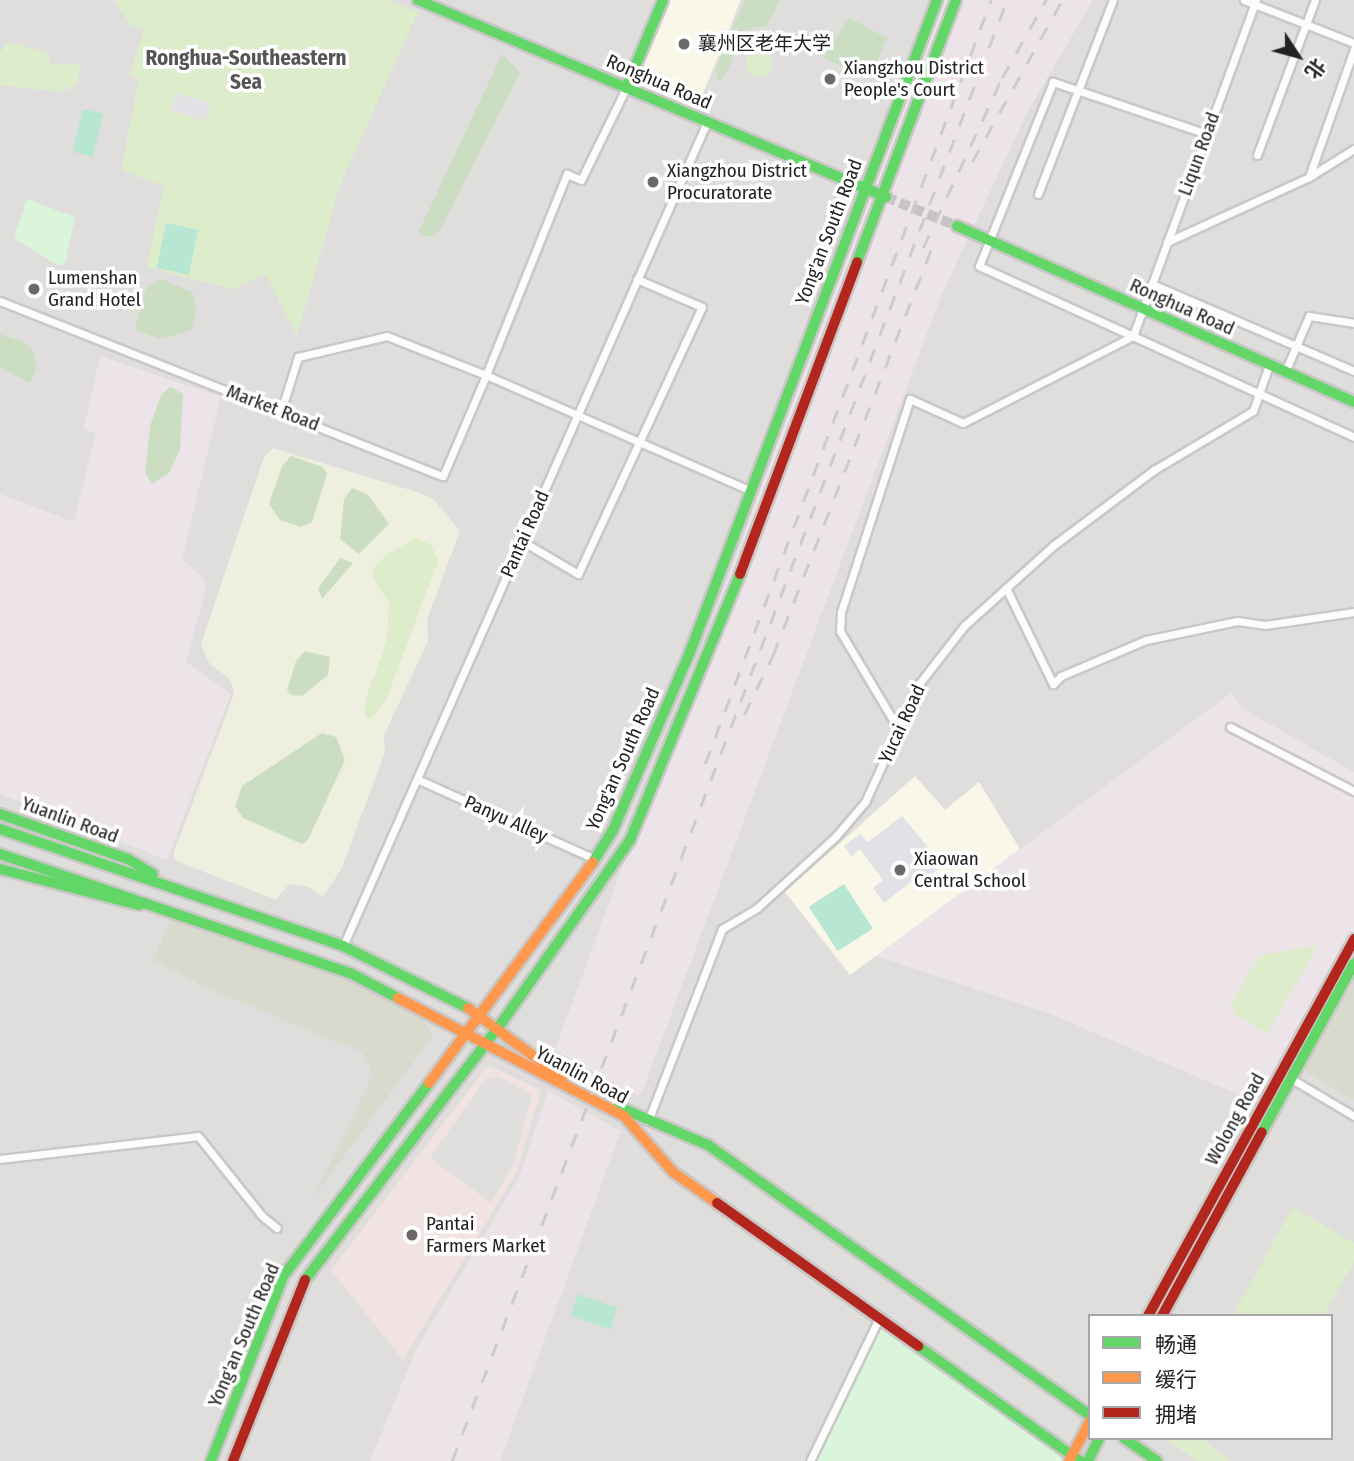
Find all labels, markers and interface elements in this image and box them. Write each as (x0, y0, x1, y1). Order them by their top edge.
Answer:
north arrow (1263, 21, 1333, 91)
place label: 襄州区老年大学 (698, 33, 831, 55)
marker: 襄州区老年大学 (676, 36, 692, 52)
district label: Ronghua-Southeastern Sea (145, 45, 347, 95)
street label: Ronghua Road (603, 50, 715, 114)
text: 北 (1301, 54, 1330, 83)
place label: Xiangzhou District People's Court (844, 57, 984, 101)
marker: Xiangzhou District People's Court (822, 71, 838, 87)
street label: Liqun Road (1173, 109, 1225, 199)
street label: Yong'an South Road (791, 156, 867, 308)
place label: Xiangzhou District Procuratorate (667, 160, 807, 204)
marker: Xiangzhou District Procuratorate (645, 174, 661, 190)
place label: Lumenshan Grand Hotel (48, 267, 141, 311)
street label: Ronghua Road (1126, 274, 1238, 340)
marker: Lumenshan Grand Hotel (26, 281, 42, 297)
street label: Market Road (223, 380, 323, 436)
street label: Pantai Road (496, 487, 554, 581)
street label: Yucai Road (874, 681, 930, 767)
street label: Yong'an South Road (581, 684, 665, 834)
street label: Panyu Alley (461, 791, 551, 847)
street label: Yuanlin Road (18, 792, 122, 848)
place label: Xiaowan Central School (914, 848, 1026, 892)
marker: Xiaowan Central School (892, 862, 908, 878)
street label: Yuanlin Road (532, 1041, 632, 1109)
street label: Wolong Road (1200, 1069, 1270, 1169)
place label: Pantai Farmers Market (426, 1213, 546, 1257)
marker: Pantai Farmers Market (404, 1227, 420, 1243)
street label: Yong'an South Road (203, 1260, 285, 1410)
legend (1088, 1314, 1333, 1440)
text: 畅通 (1155, 1332, 1197, 1358)
text: 缓行 (1155, 1367, 1197, 1393)
text: 拥堵 (1155, 1402, 1197, 1428)

